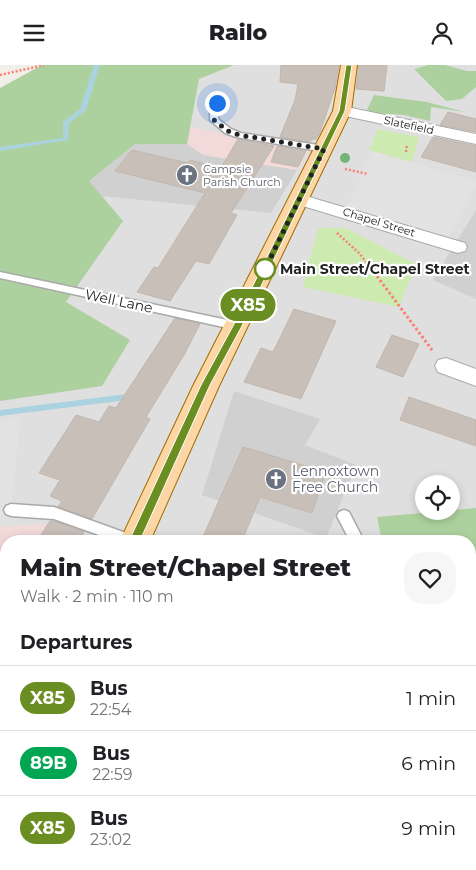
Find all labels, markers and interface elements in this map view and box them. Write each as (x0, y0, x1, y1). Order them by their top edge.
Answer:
icon: menu (20, 19, 48, 47)
text: Railo (209, 19, 267, 46)
icon: person (428, 19, 456, 47)
your location (205, 91, 230, 116)
street label: Slatefield (383, 113, 435, 137)
place label: Campsie Parish Church (203, 162, 281, 189)
church icon: Campsie Parish Church (175, 163, 199, 187)
street label: Chapel Street (341, 204, 417, 240)
marker: Main Street/Chapel Street (254, 258, 276, 280)
place label: Main Street/Chapel Street (280, 260, 470, 278)
street label: Well Lane (83, 285, 155, 317)
line badge: X85 (219, 289, 277, 321)
text: X85 (230, 294, 266, 316)
place label: Lennoxtown Free Church (292, 462, 379, 496)
church icon: Lennoxtown Free Church (264, 467, 288, 491)
map controls (415, 475, 460, 520)
button: locate (415, 475, 460, 520)
button: heart (404, 552, 456, 604)
text: Main Street/Chapel Street (20, 553, 351, 582)
text: Walk · 2 min · 110 m (20, 587, 174, 606)
text: Departures (20, 631, 132, 654)
text: Bus (90, 677, 128, 700)
text: X85 (30, 687, 65, 709)
text: 1 min (406, 687, 456, 710)
text: 22:54 (90, 700, 131, 719)
text: Bus (92, 742, 130, 765)
text: 89B (30, 752, 67, 774)
text: 6 min (401, 752, 456, 775)
text: 22:59 (92, 765, 133, 784)
text: Bus (90, 807, 128, 830)
text: X85 (30, 817, 65, 839)
text: 9 min (401, 817, 456, 840)
text: 23:02 (90, 830, 131, 849)

